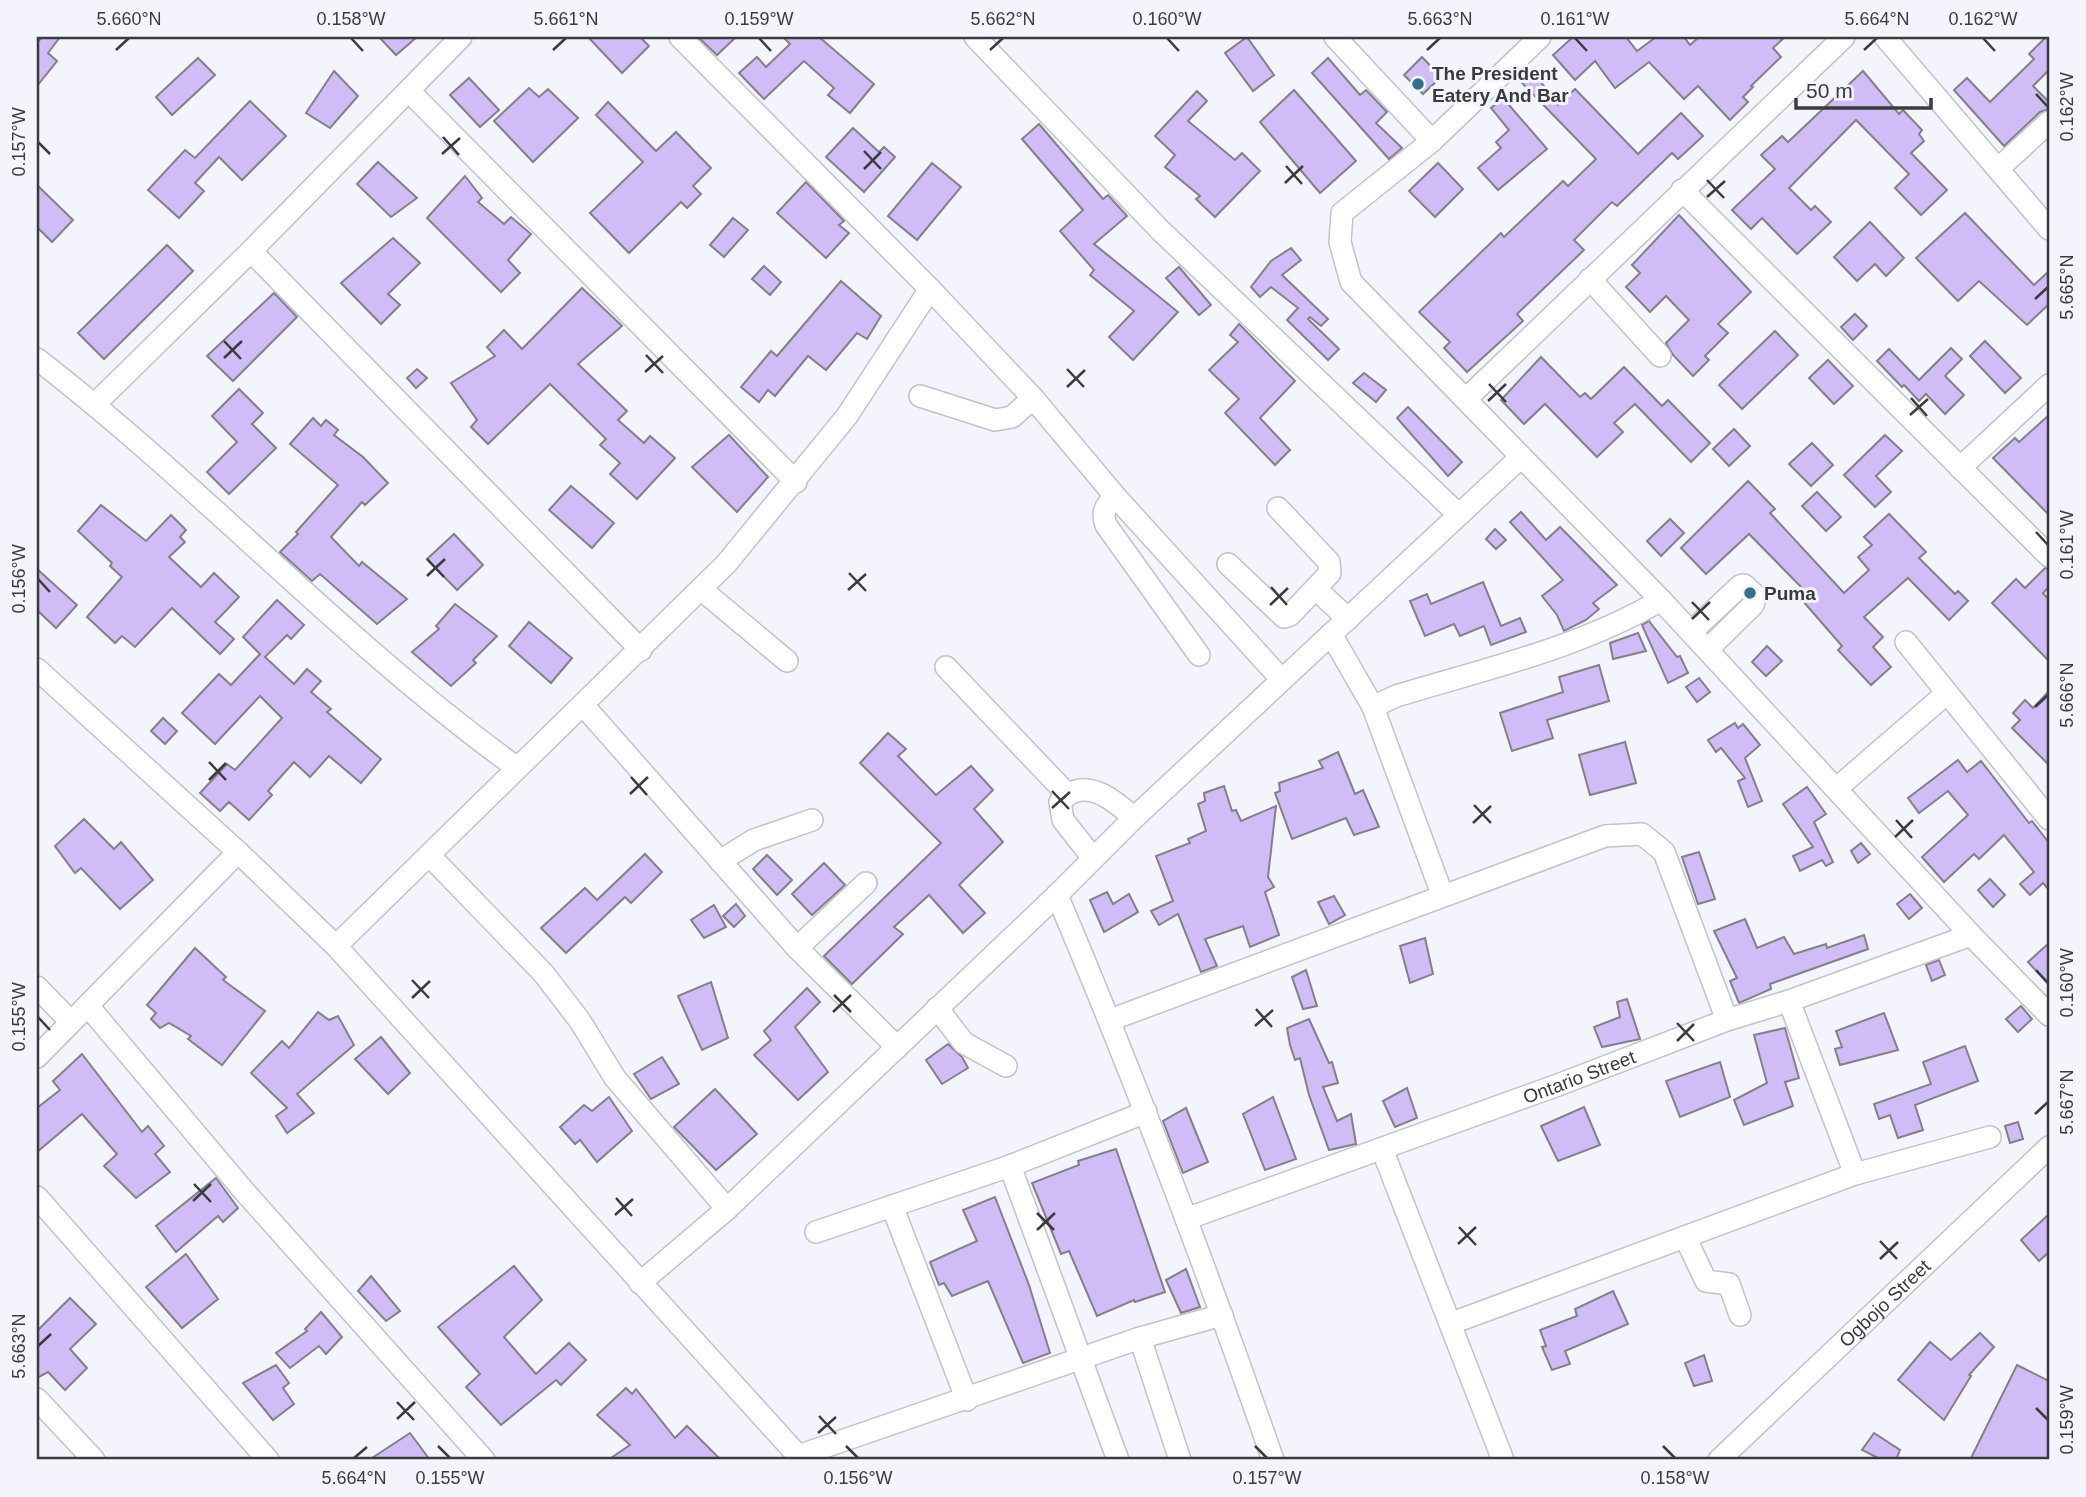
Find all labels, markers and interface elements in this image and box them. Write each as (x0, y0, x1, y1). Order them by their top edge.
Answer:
text: 5.660°N (96, 9, 162, 29)
text: 0.158°W (316, 9, 386, 29)
text: 5.661°N (533, 9, 599, 29)
text: 0.159°W (724, 9, 794, 29)
text: 5.662°N (970, 9, 1036, 29)
text: 0.160°W (1132, 9, 1202, 29)
text: 5.663°N (1407, 9, 1473, 29)
text: 0.161°W (1540, 9, 1610, 29)
text: 5.664°N (1844, 9, 1910, 29)
text: 0.162°W (1948, 9, 2018, 29)
place label: The President Eatery And Bar (1432, 63, 1569, 106)
scale bar (1796, 66, 1930, 110)
text: 0.162°W (2057, 72, 2077, 142)
marker: The President Eatery And Bar (1410, 76, 1426, 92)
text: 50 m (1806, 79, 1853, 102)
text: 0.157°W (9, 107, 29, 177)
text: 5.665°N (2057, 254, 2077, 320)
text: 0.161°W (2057, 510, 2077, 580)
text: 0.156°W (9, 544, 29, 614)
place label: Puma (1764, 583, 1816, 604)
marker: Puma (1742, 585, 1758, 601)
text: 5.666°N (2057, 662, 2077, 728)
text: 0.160°W (2057, 948, 2077, 1018)
text: 0.155°W (9, 982, 29, 1052)
street label: Ontario Street (1520, 1046, 1639, 1107)
text: 5.667°N (2057, 1069, 2077, 1135)
street label: Ogbojo Street (1835, 1255, 1935, 1351)
text: 5.663°N (9, 1313, 29, 1379)
text: 0.159°W (2057, 1385, 2077, 1455)
text: 5.664°N (321, 1468, 387, 1488)
text: 0.155°W (415, 1468, 485, 1488)
text: 0.156°W (823, 1468, 893, 1488)
text: 0.157°W (1232, 1468, 1302, 1488)
text: 0.158°W (1640, 1468, 1710, 1488)

